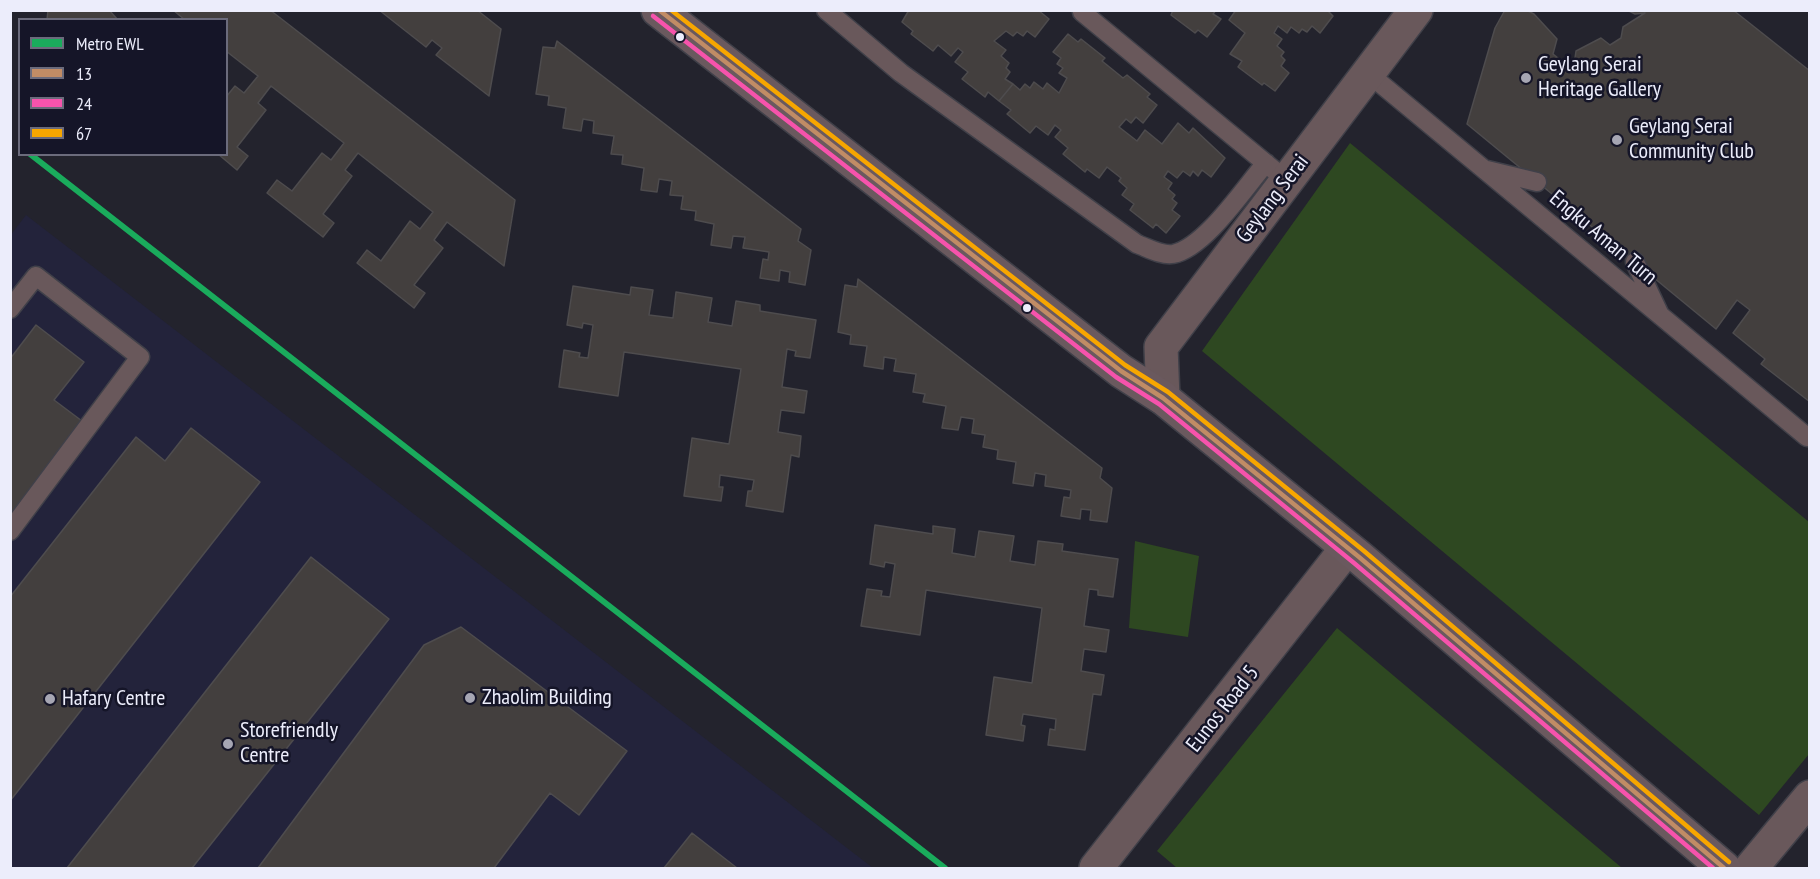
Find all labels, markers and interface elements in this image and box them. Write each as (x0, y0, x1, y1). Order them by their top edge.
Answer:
legend (18, 18, 228, 156)
unlabelled marker (674, 31, 686, 43)
text: Metro EWL (76, 32, 144, 55)
place label: Geylang Serai Heritage Gallery (1538, 52, 1661, 104)
text: 13 (76, 62, 92, 85)
marker: Geylang Serai Heritage Gallery (1519, 71, 1533, 85)
text: 24 (76, 92, 92, 115)
place label: Geylang Serai Community Club (1629, 114, 1754, 166)
text: 67 (76, 122, 92, 145)
marker: Geylang Serai Community Club (1610, 133, 1624, 147)
street label: Geylang Serai (1231, 150, 1315, 248)
street label: Engku Aman Turn (1544, 185, 1662, 291)
unlabelled marker (1021, 302, 1033, 314)
street label: Eunos Road 5 (1181, 661, 1265, 757)
place label: Zhaolim Building (482, 685, 612, 711)
place label: Hafary Centre (62, 686, 165, 712)
marker: Zhaolim Building (463, 691, 477, 705)
marker: Hafary Centre (43, 692, 57, 706)
place label: Storefriendly Centre (240, 718, 338, 770)
marker: Storefriendly Centre (221, 737, 235, 751)

